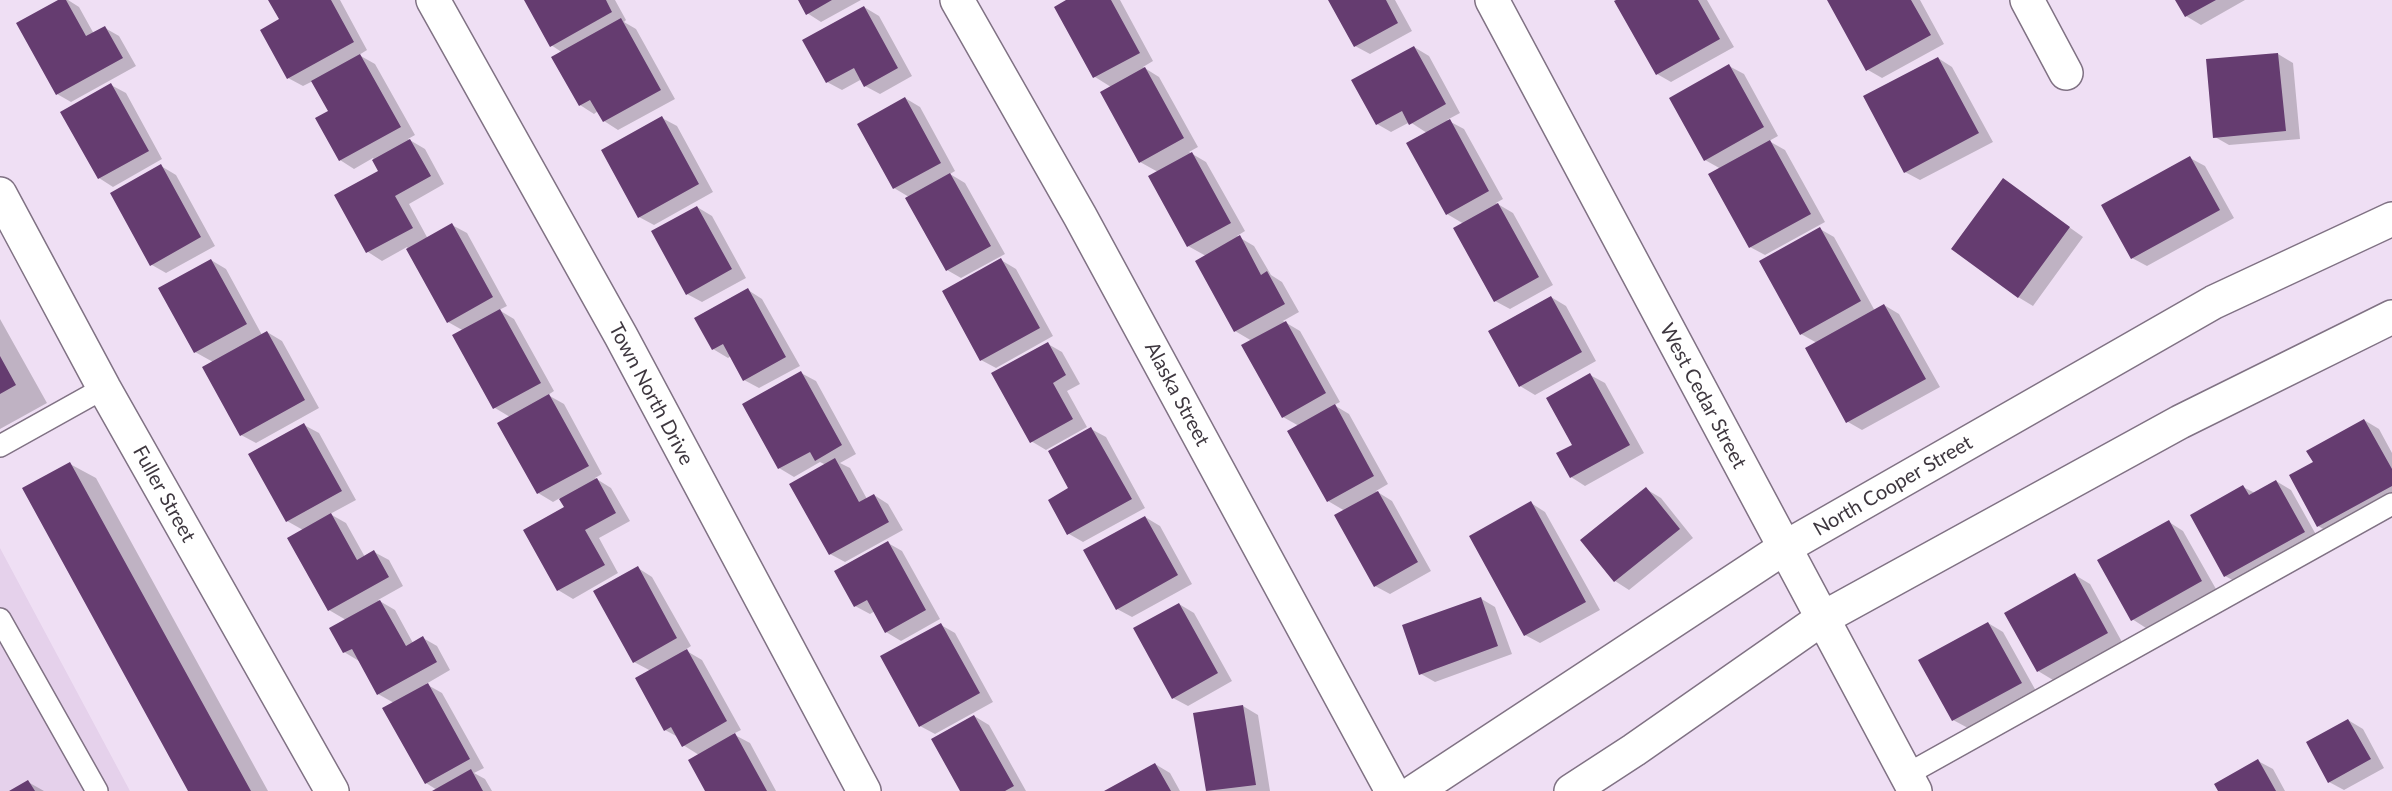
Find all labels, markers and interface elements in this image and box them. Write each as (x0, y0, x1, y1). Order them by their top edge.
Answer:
street label: Town North Drive (603, 319, 699, 469)
street label: West Cedar Street (1655, 319, 1751, 473)
street label: Alaska Street (1139, 338, 1215, 450)
street label: North Cooper Street (1809, 431, 1977, 541)
street label: Fuller Street (128, 441, 200, 547)

